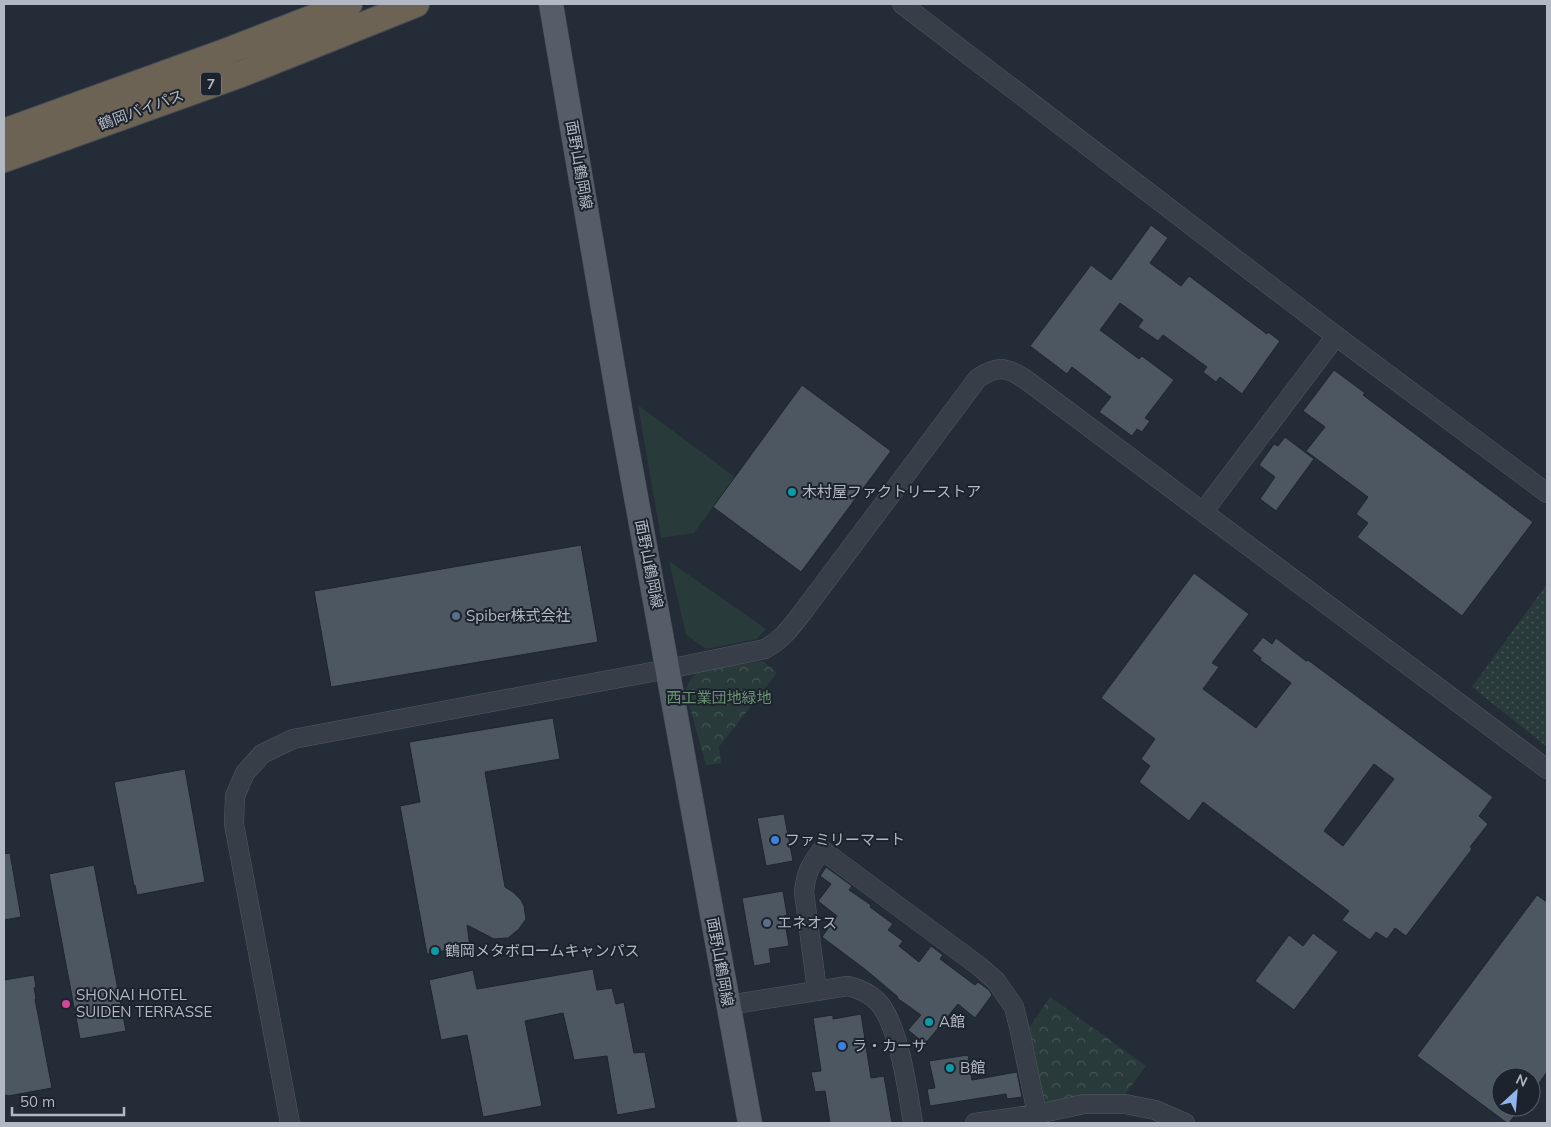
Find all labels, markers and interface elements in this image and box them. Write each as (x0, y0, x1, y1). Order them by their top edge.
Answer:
road number: 7 (201, 72, 221, 96)
street label: 鶴岡バイパス (95, 85, 186, 134)
street label: 面野山鶴岡線 (562, 119, 597, 211)
place label: 木村屋ファクトリーストア (802, 482, 981, 501)
marker: 木村屋ファクトリーストア (786, 486, 798, 498)
street label: 面野山鶴岡線 (632, 518, 667, 610)
place label: Spiber株式会社 (466, 606, 571, 625)
marker: Spiber株式会社 (450, 610, 462, 622)
park label: 西工業団地緑地 (666, 688, 772, 707)
place label: ファミリーマート (785, 830, 905, 849)
marker: ファミリーマート (769, 834, 781, 846)
place label: エネオス (777, 913, 837, 932)
street label: 面野山鶴岡線 (703, 916, 738, 1008)
marker: エネオス (761, 917, 773, 929)
place label: 鶴岡メタボロームキャンパス (445, 941, 640, 960)
marker: 鶴岡メタボロームキャンパス (429, 945, 441, 957)
place label: SHONAI HOTEL SUIDEN TERRASSE (76, 985, 212, 1021)
marker: SHONAI HOTEL SUIDEN TERRASSE (60, 998, 72, 1010)
place label: A館 (939, 1012, 965, 1031)
marker: A館 (923, 1016, 935, 1028)
place label: ラ・カーサ (852, 1036, 927, 1055)
marker: ラ・カーサ (836, 1040, 848, 1052)
place label: B館 (960, 1058, 985, 1077)
marker: B館 (944, 1062, 956, 1074)
north arrow (1491, 1067, 1541, 1117)
text: N (1513, 1070, 1530, 1091)
scale bar (12, 1084, 125, 1116)
text: 50 m (20, 1092, 55, 1111)

